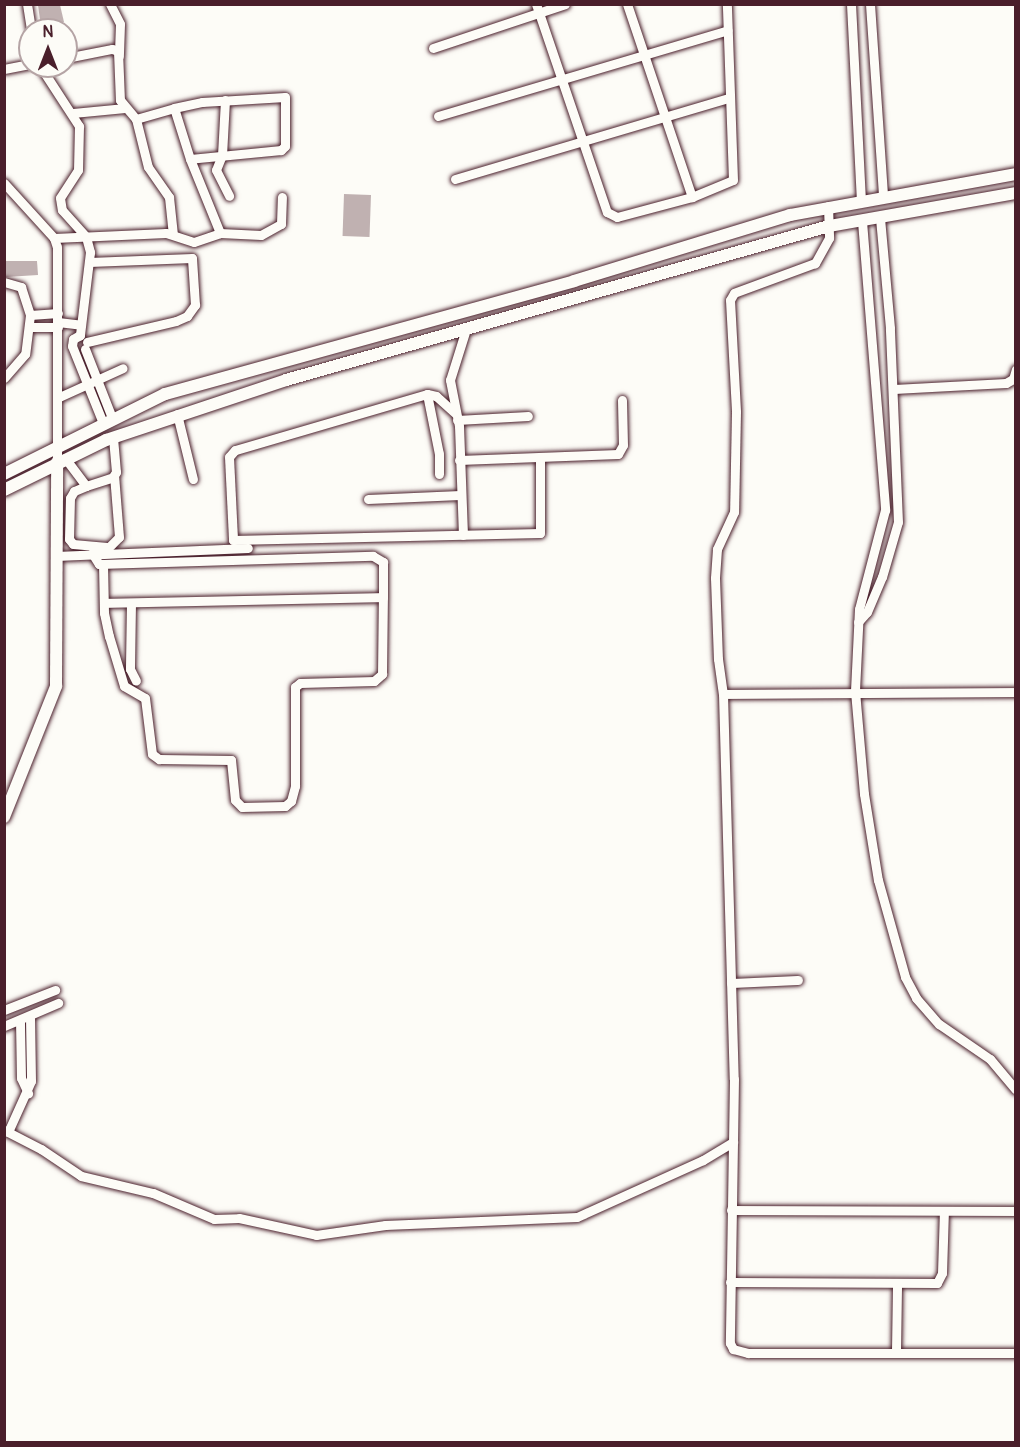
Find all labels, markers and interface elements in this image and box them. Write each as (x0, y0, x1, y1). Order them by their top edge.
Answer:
north arrow (18, 18, 78, 78)
text: N (43, 22, 53, 42)

